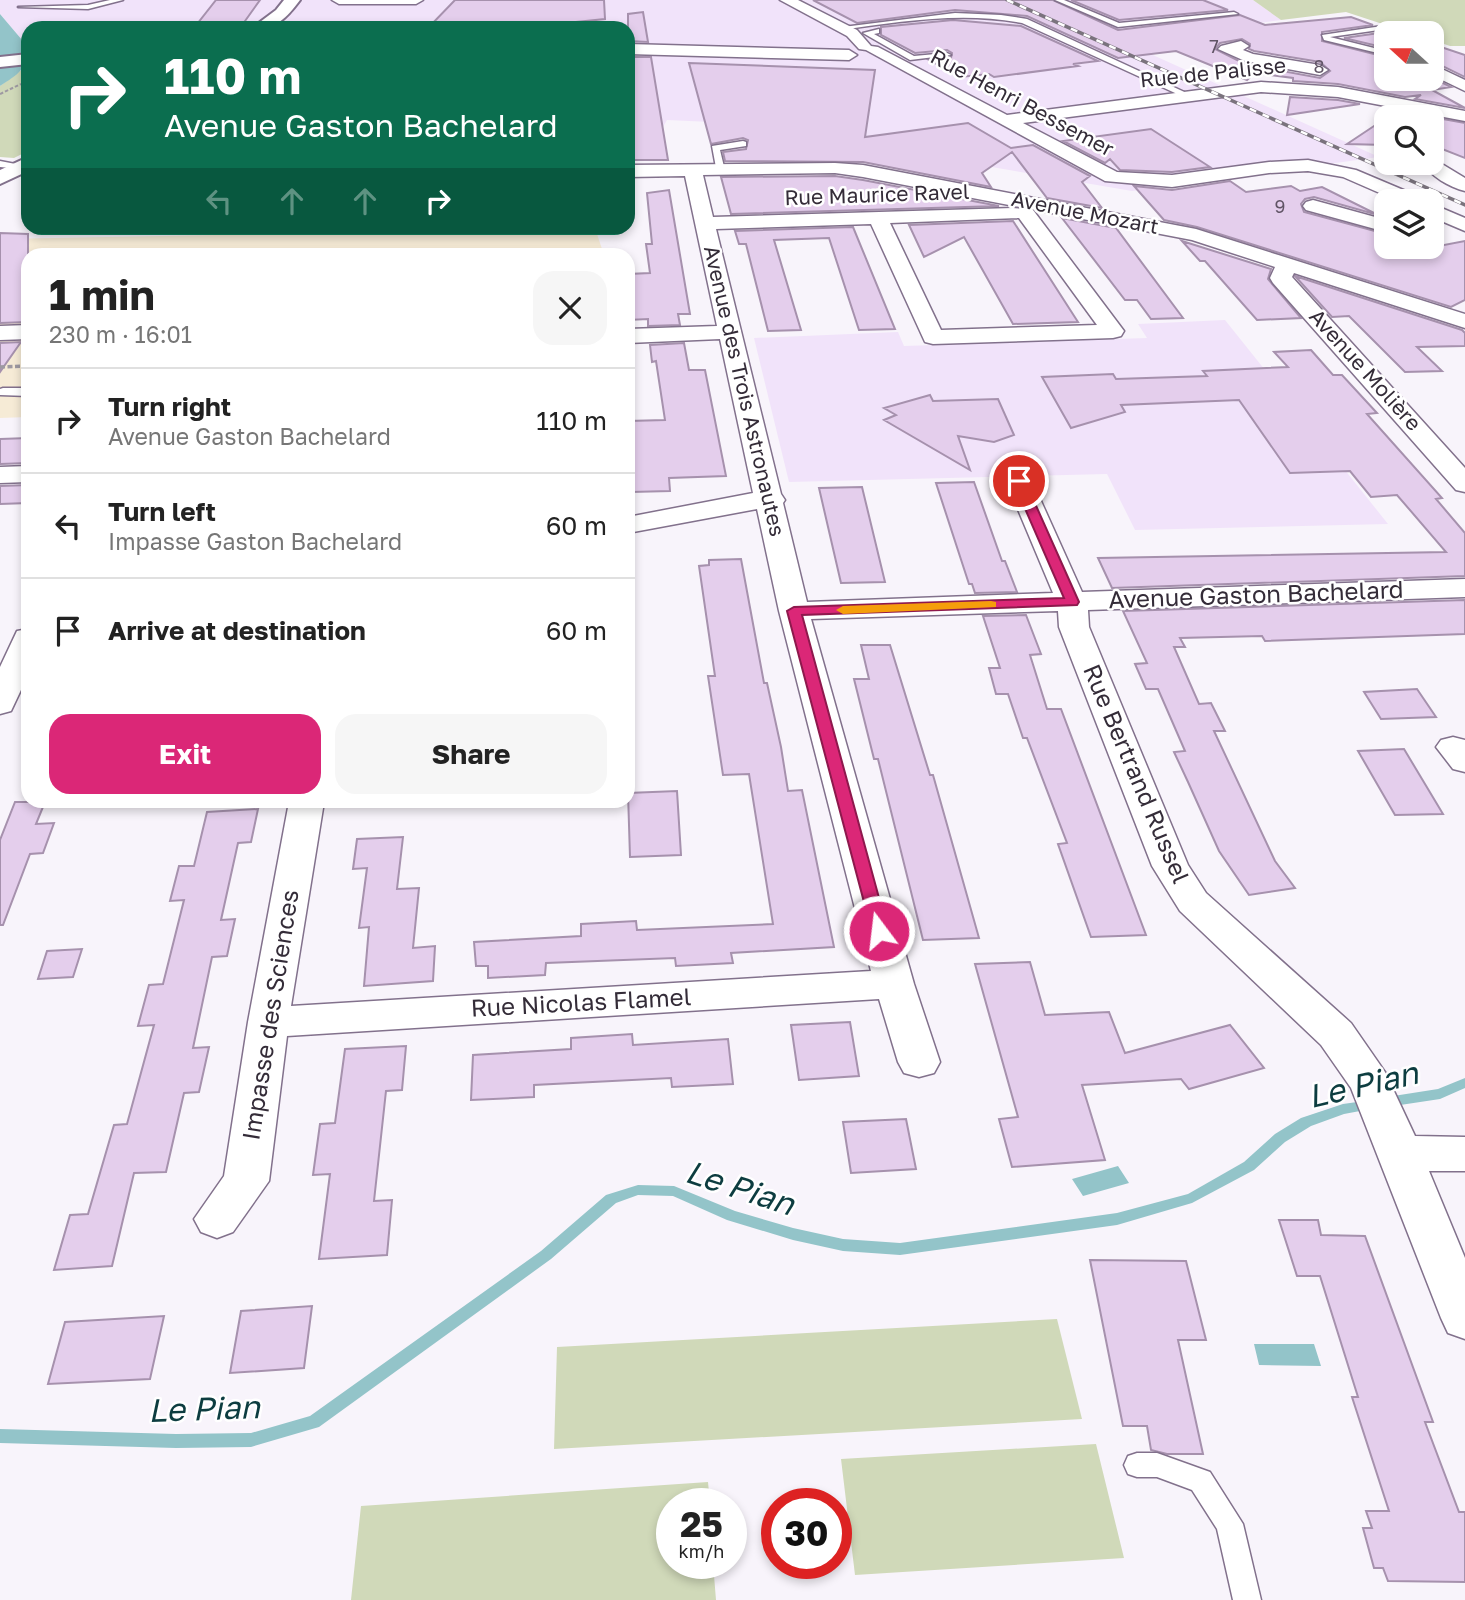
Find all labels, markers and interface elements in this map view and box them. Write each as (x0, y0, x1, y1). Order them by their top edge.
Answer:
north arrow (1374, 21, 1444, 91)
map controls (1374, 21, 1444, 259)
house number: 7 (1209, 35, 1219, 57)
street label: Rue Henri Bessemer (926, 43, 1119, 161)
text: 110 m (164, 46, 301, 105)
icon: right (49, 49, 140, 140)
street label: Rue de Palisse (1139, 51, 1287, 93)
house number: 8 (1314, 55, 1324, 77)
button: search (1374, 105, 1444, 175)
text: Avenue Gaston Bachelard (164, 106, 558, 144)
street label: Rue Maurice Ravel (784, 178, 970, 210)
icon: left (200, 182, 238, 220)
icon: ahead (273, 182, 311, 220)
icon: ahead (346, 182, 384, 220)
icon: right (419, 182, 457, 220)
street label: Avenue Mozart (1009, 185, 1161, 239)
button: layers (1374, 189, 1444, 259)
house number: 9 (1275, 195, 1285, 217)
street label: Avenue des Trois Astronautes (699, 243, 791, 539)
text: 1 min (49, 269, 155, 319)
button: close (533, 271, 607, 345)
street label: Avenue Molière (1304, 303, 1427, 436)
text: 230 m · 16:01 (49, 320, 192, 348)
text: Turn right (108, 391, 231, 422)
icon: right (49, 402, 87, 440)
text: 110 m (536, 405, 607, 436)
text: Avenue Gaston Bachelard (108, 422, 391, 450)
pin (989, 451, 1049, 511)
icon: arrive (1000, 462, 1038, 500)
text: Turn left (108, 496, 216, 527)
icon: left (49, 507, 87, 545)
text: 60 m (546, 510, 607, 541)
text: Impasse Gaston Bachelard (108, 527, 402, 555)
street label: Avenue Gaston Bachelard (1108, 574, 1404, 613)
icon: arrive (49, 612, 87, 650)
text: Arrive at destination (108, 615, 366, 646)
text: 60 m (546, 615, 607, 646)
street label: Rue Bertrand Russel (1078, 659, 1197, 887)
button: Exit (49, 714, 321, 794)
button: Share (335, 714, 607, 794)
street label: Impasse des Sciences (235, 887, 304, 1142)
position arrow (842, 894, 916, 968)
street label: Rue Nicolas Flamel (470, 981, 692, 1022)
water label: Le Pian (1304, 1053, 1423, 1115)
water label: Le Pian (681, 1152, 801, 1223)
water label: Le Pian (147, 1387, 262, 1429)
speed limit sign: 30 (761, 1488, 852, 1579)
text: 25 (680, 1503, 723, 1545)
text: km/h (679, 1540, 724, 1562)

